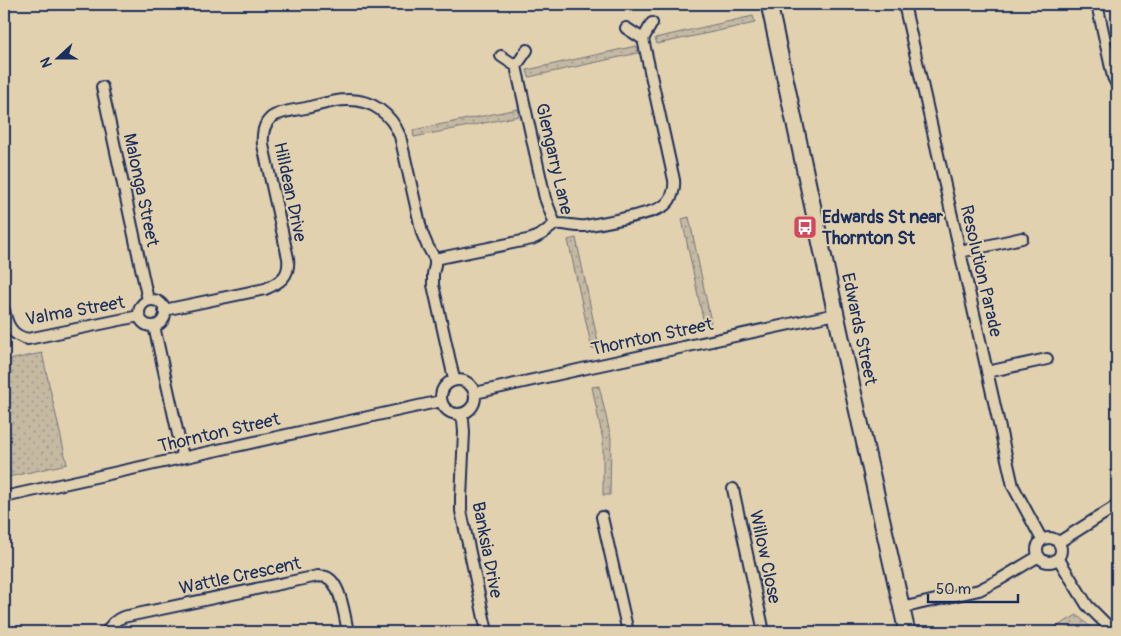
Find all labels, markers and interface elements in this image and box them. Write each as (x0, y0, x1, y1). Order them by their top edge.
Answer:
north arrow (32, 32, 82, 82)
text: N (37, 55, 56, 70)
street label: Glengarry Lane (530, 101, 578, 217)
street label: Malonga Street (118, 131, 164, 250)
street label: Hilldean Drive (268, 140, 312, 244)
street label: Resolution Parade (955, 203, 1007, 339)
place label: Edwards St near Thornton St (821, 206, 944, 250)
bus stop icon: Edwards St near Thornton St (792, 214, 818, 240)
street label: Edwards Street (836, 271, 882, 388)
street label: Valma Street (24, 291, 127, 331)
street label: Thornton Street (589, 313, 716, 361)
street label: Thornton Street (156, 408, 283, 458)
street label: Banksia Drive (466, 500, 508, 600)
street label: Willow Close (744, 508, 786, 606)
street label: Wattle Crescent (177, 552, 304, 600)
scale bar (928, 571, 1018, 603)
text: 50 m (936, 580, 971, 599)

